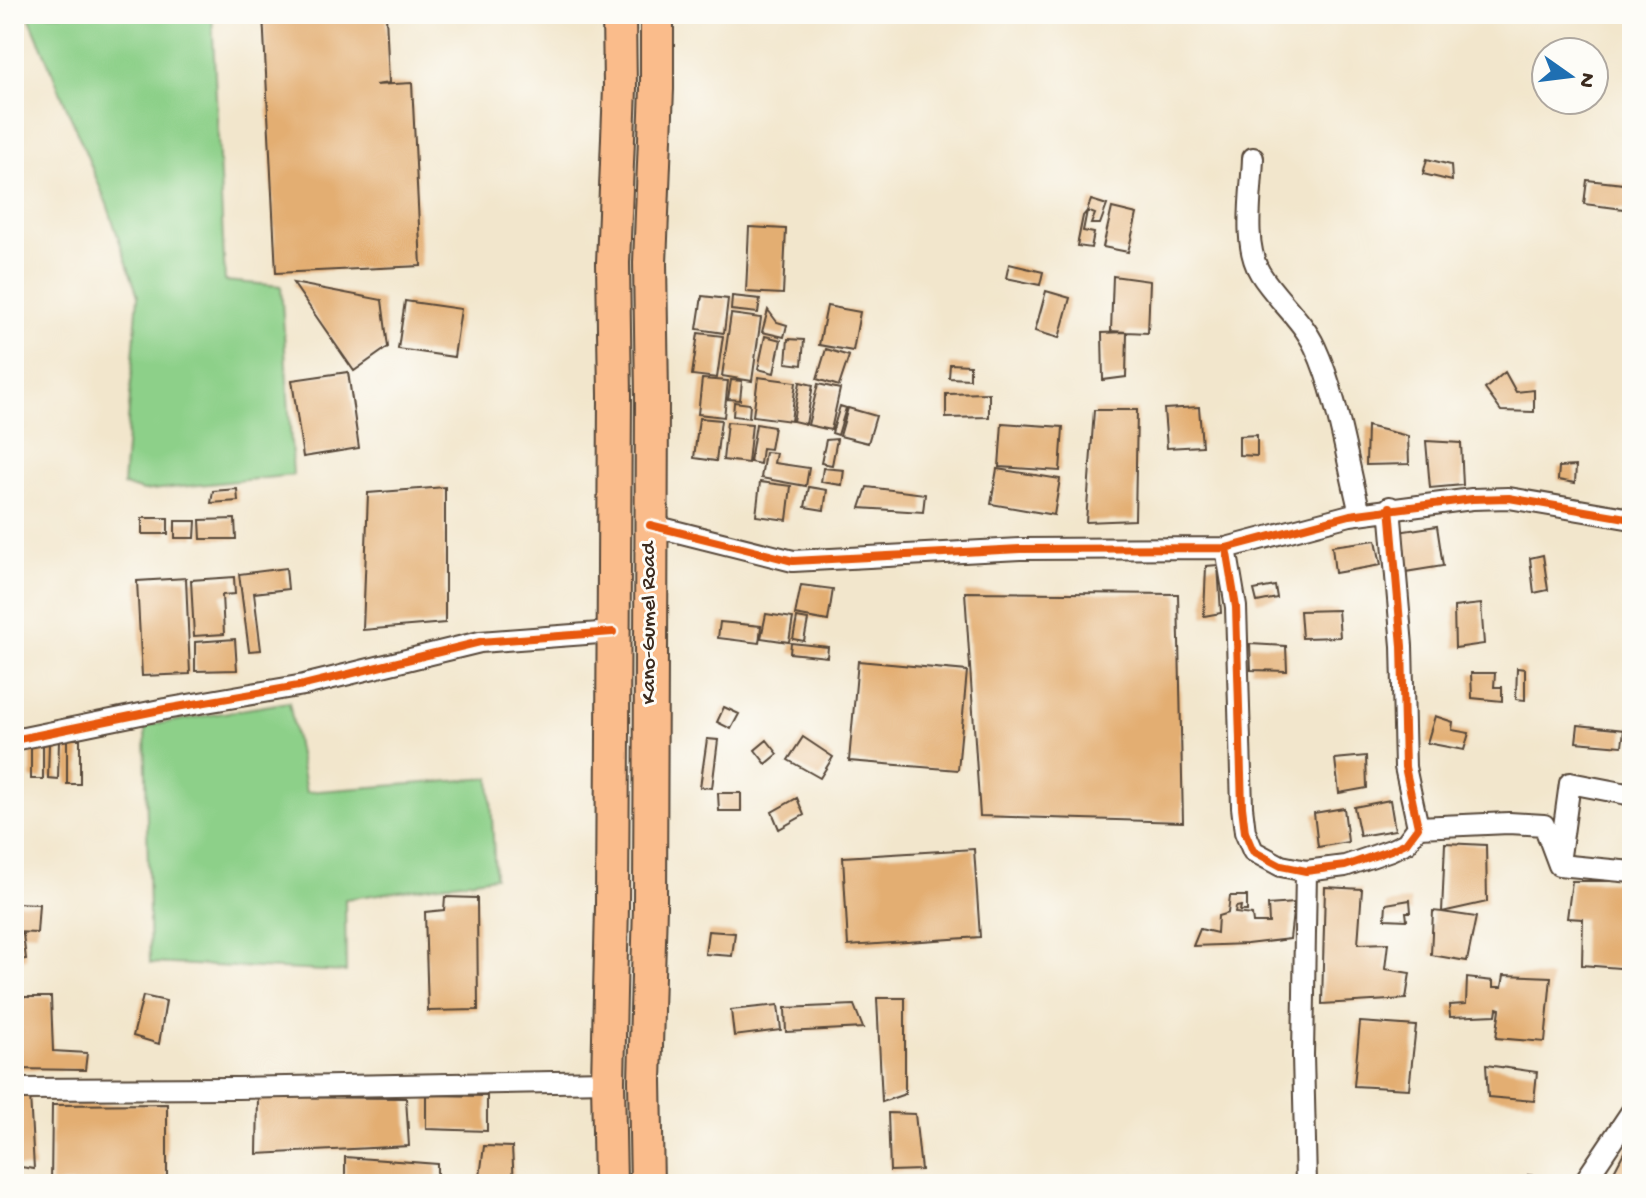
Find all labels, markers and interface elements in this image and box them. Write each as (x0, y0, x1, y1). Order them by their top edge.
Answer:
north arrow (1530, 36, 1610, 116)
text: N (1571, 70, 1600, 90)
street label: Kano-Gumel Road (637, 540, 663, 704)

